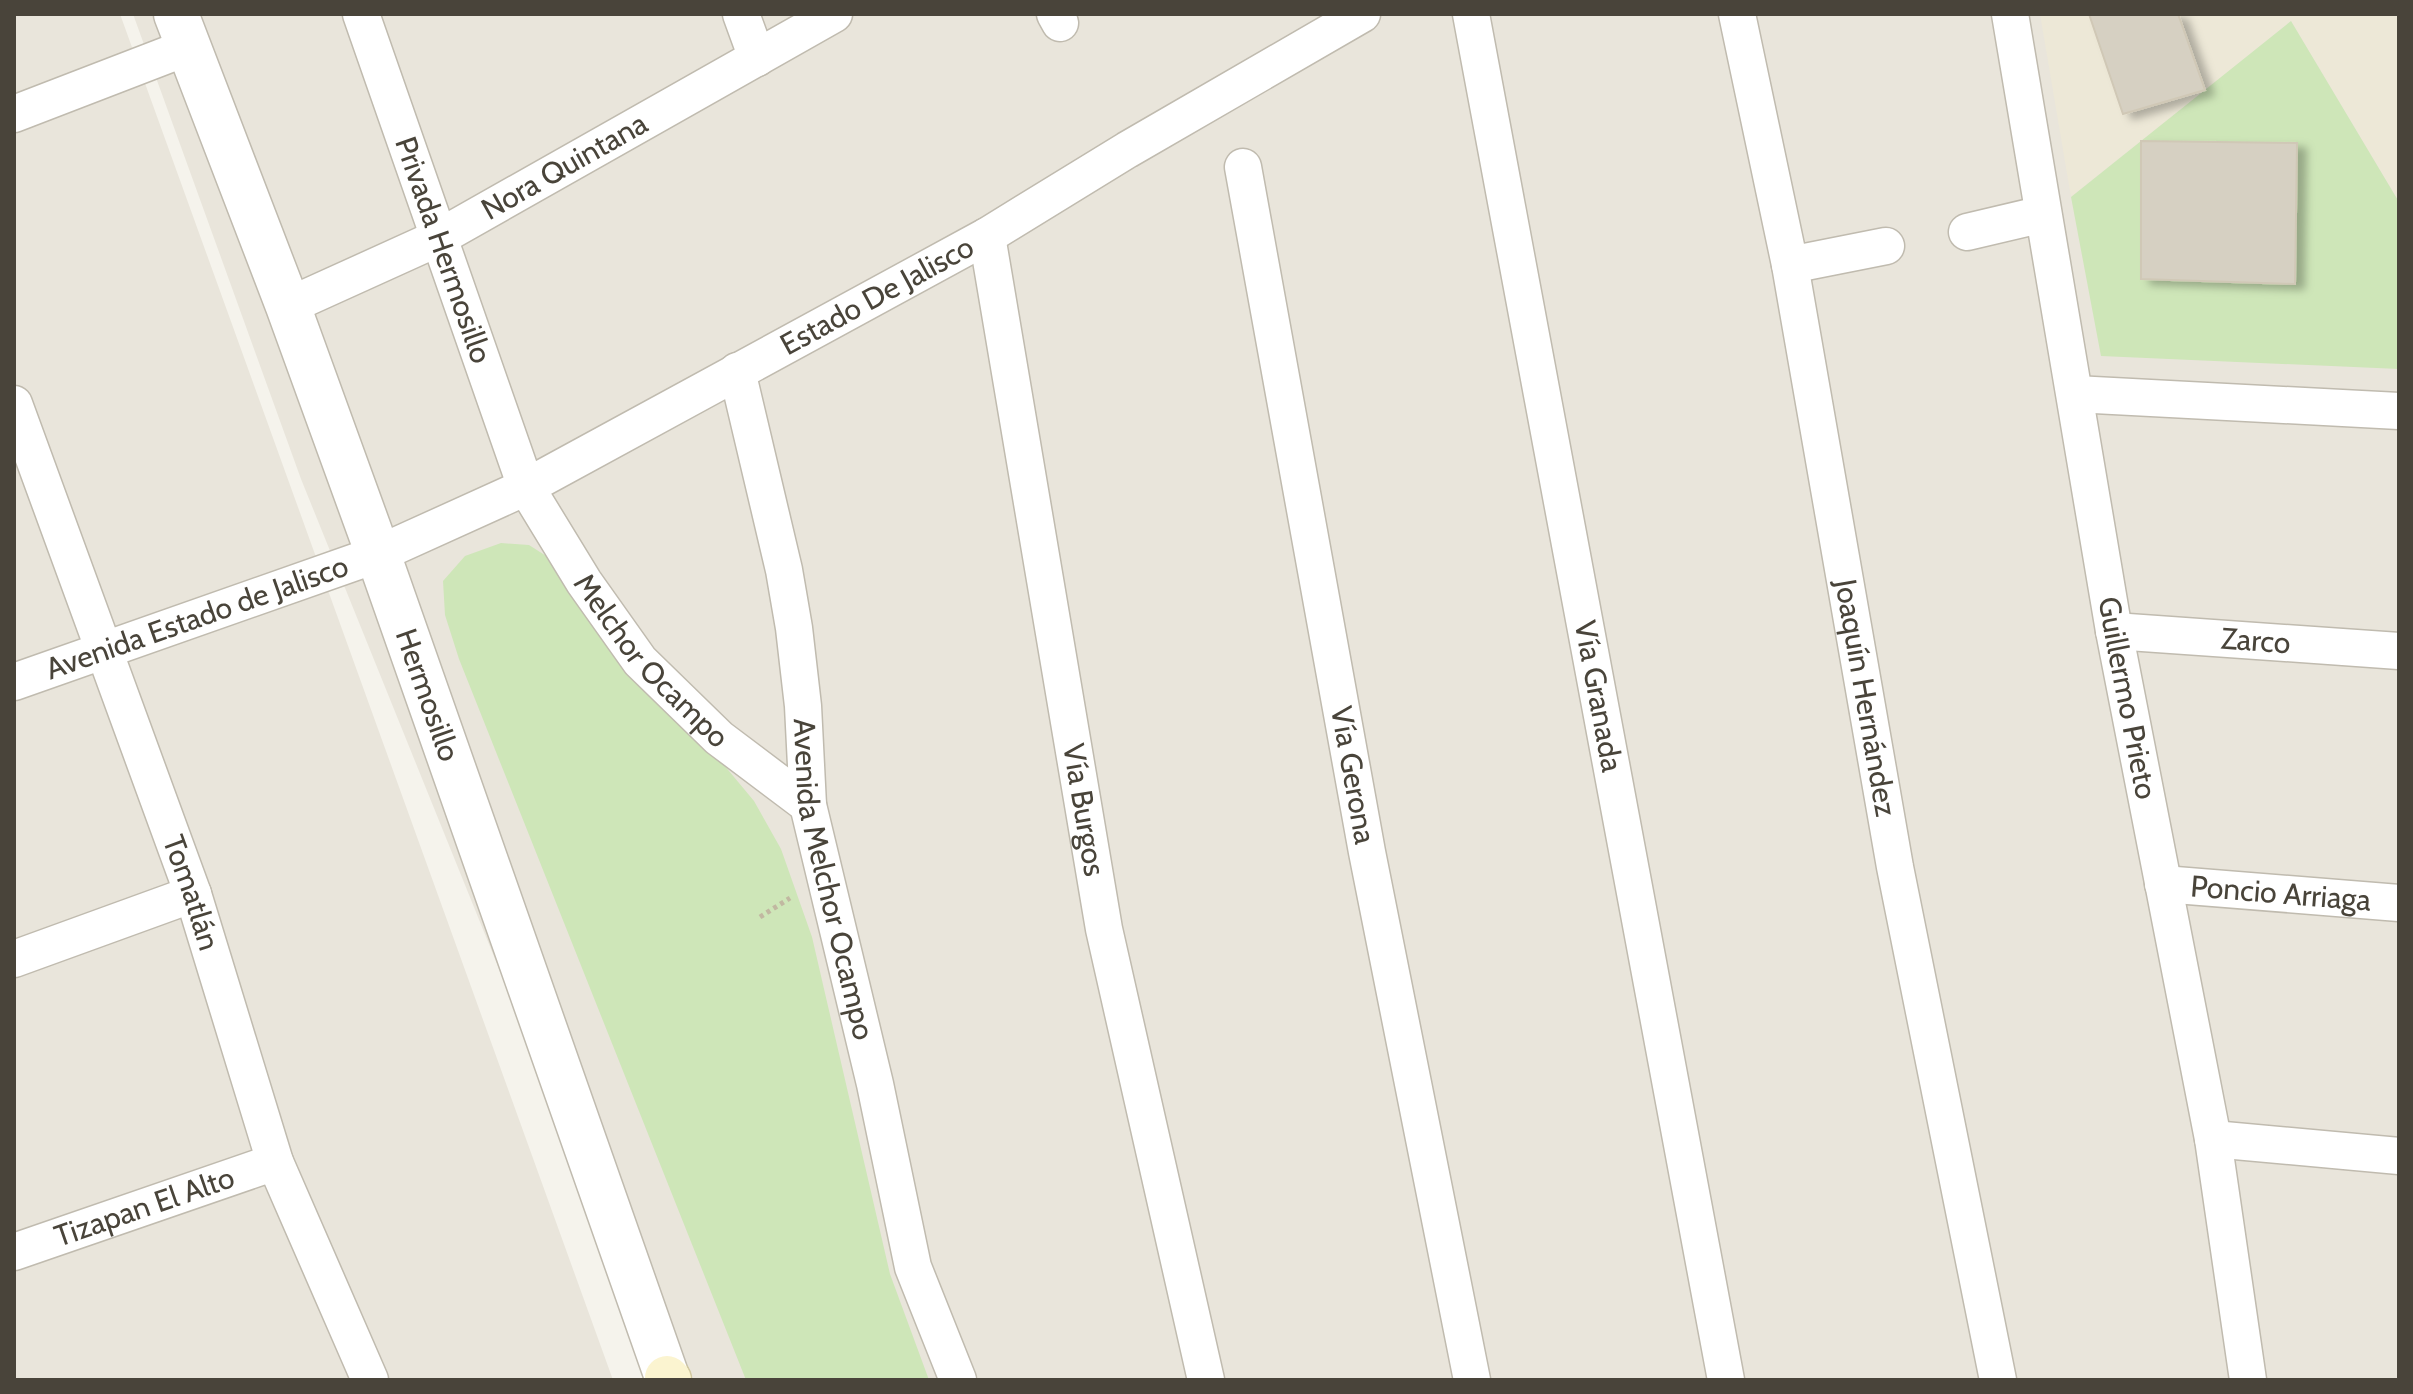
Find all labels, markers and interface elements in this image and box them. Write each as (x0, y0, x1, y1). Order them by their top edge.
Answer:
street label: Nora Quintana (475, 104, 654, 228)
street label: Privada Hermosillo (387, 132, 500, 368)
street label: Estado De Jalisco (774, 228, 980, 363)
street label: Avenida Estado de Jalisco (41, 547, 353, 687)
street label: Melchor Ocampo (566, 566, 737, 755)
street label: Joaquín Hernández (1827, 575, 1905, 819)
street label: Guillermo Prieto (2091, 594, 2165, 802)
street label: Vía Granada (1567, 617, 1631, 775)
street label: Zarco (2220, 620, 2292, 661)
street label: Hermosillo (388, 624, 468, 766)
street label: Vía Gerona (1323, 703, 1384, 847)
street label: Avenida Melchor Ocampo (786, 717, 883, 1043)
street label: Vía Burgos (1055, 741, 1114, 879)
street label: Tomatlán (155, 830, 228, 955)
street label: Poncio Arriaga (2189, 867, 2373, 919)
street label: Tizapan El Alto (50, 1158, 239, 1255)

